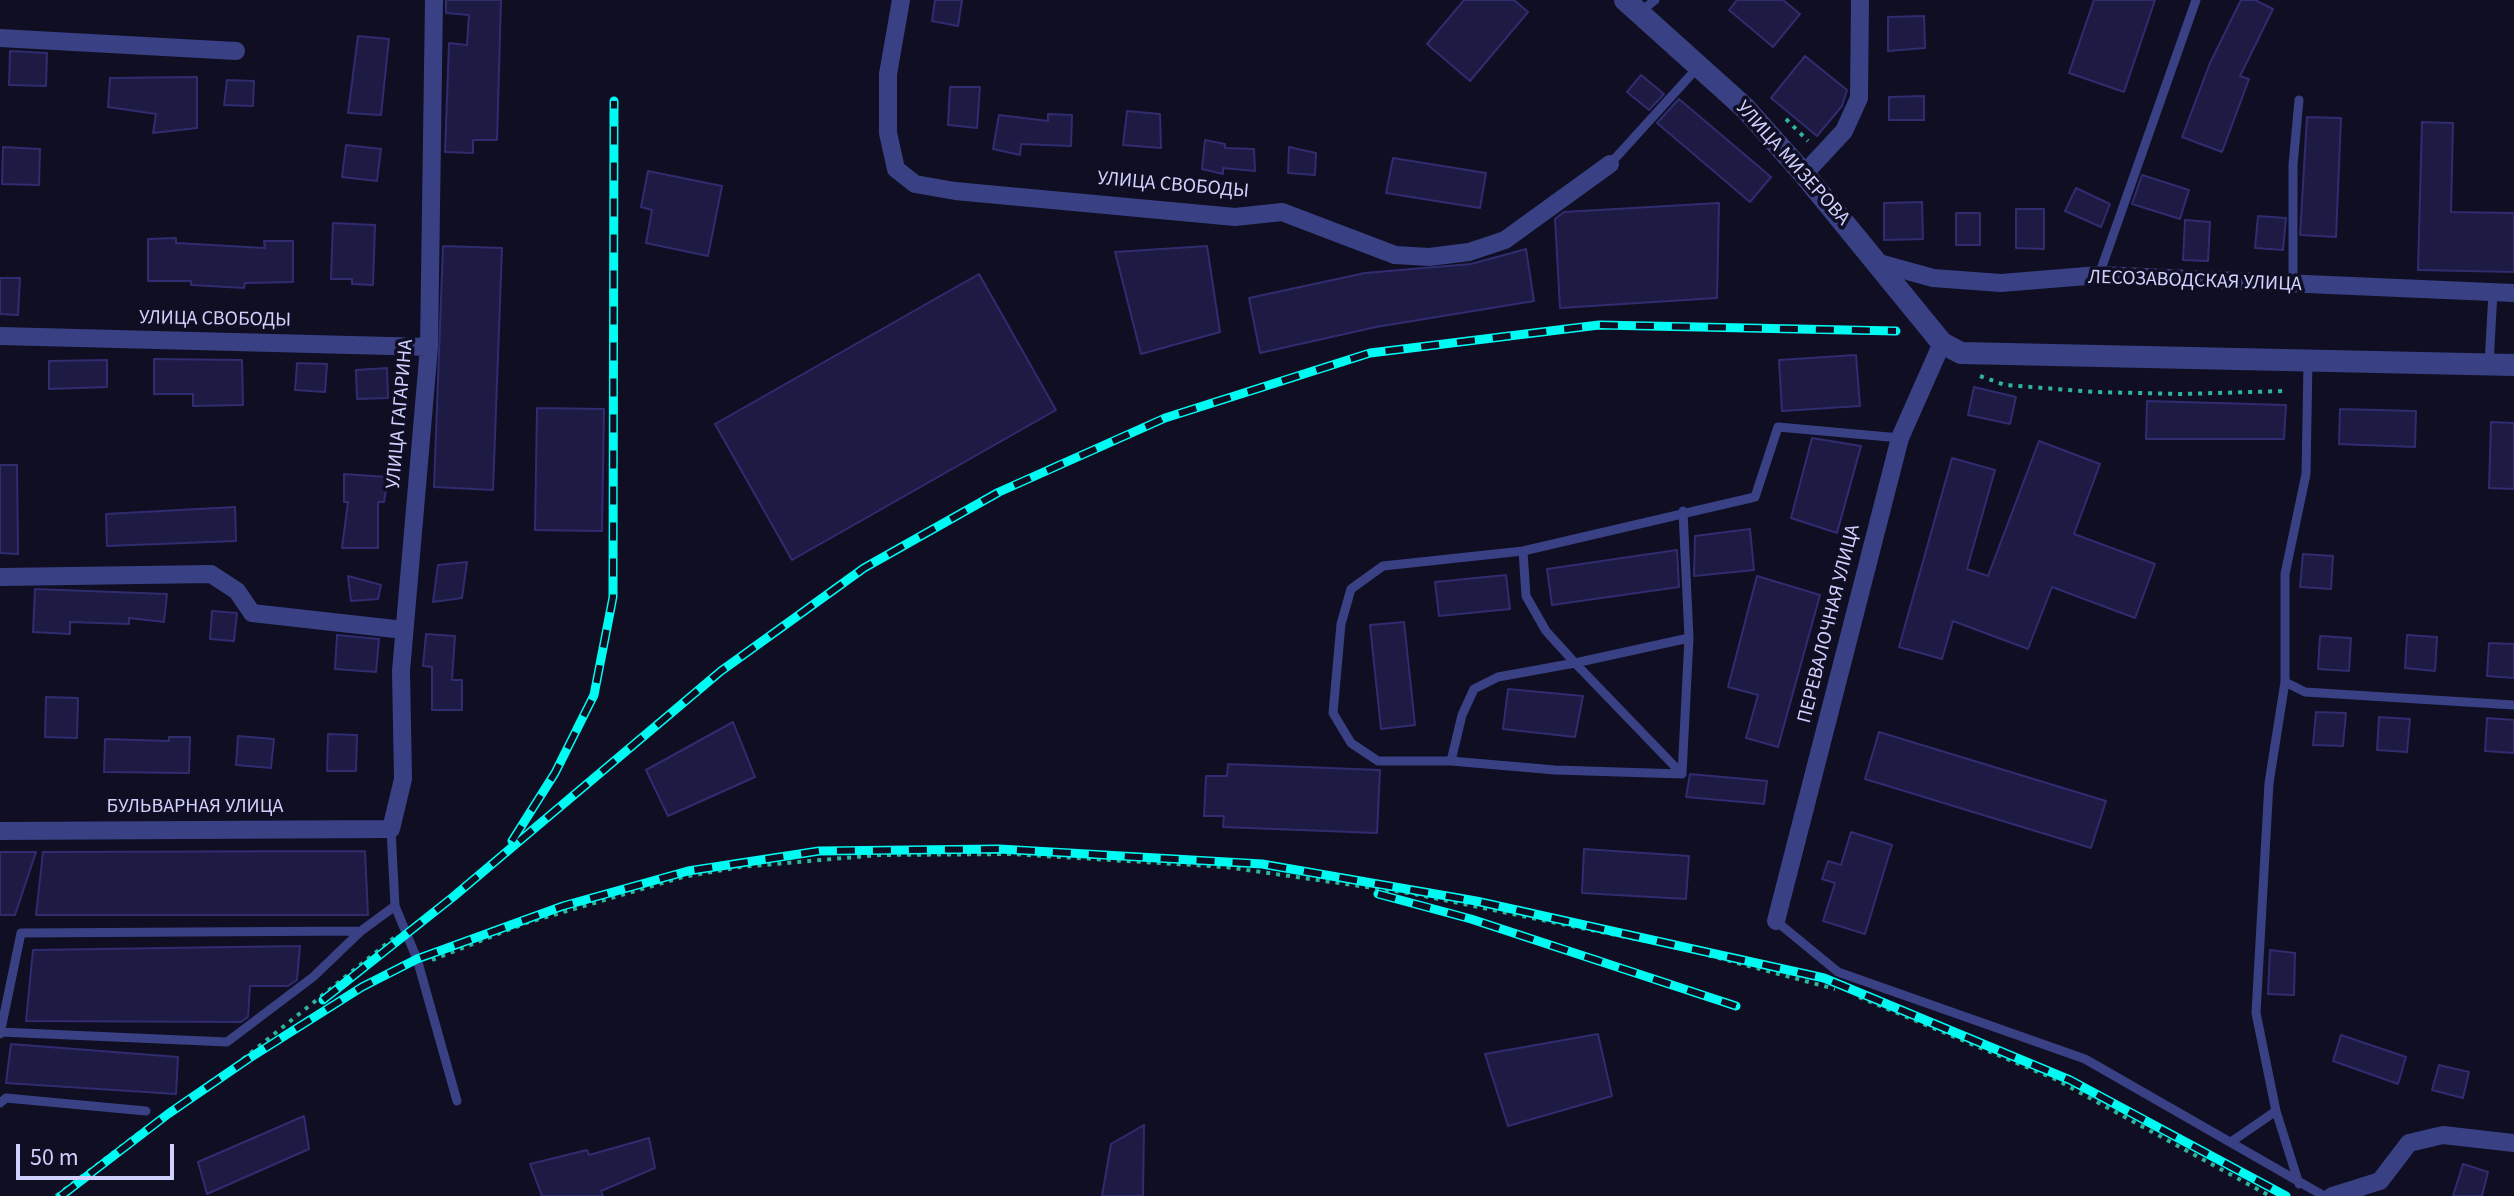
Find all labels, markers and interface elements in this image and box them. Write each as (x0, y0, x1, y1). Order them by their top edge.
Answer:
street label: УЛИЦА МИЗЕРОВА (1730, 97, 1854, 231)
street label: УЛИЦА СВОБОДЫ (1096, 167, 1250, 205)
street label: ЛЕСОЗАВОДСКАЯ УЛИЦА (2088, 266, 2302, 298)
street label: УЛИЦА СВОБОДЫ (139, 307, 291, 333)
street label: УЛИЦА ГАГАРИНА (383, 338, 419, 490)
street label: ПЕРЕВАЛОЧНАЯ УЛИЦА (1794, 522, 1866, 726)
street label: БУЛЬВАРНАЯ УЛИЦА (107, 796, 283, 820)
scale bar (20, 1128, 178, 1178)
text: 50 m (30, 1140, 79, 1175)

